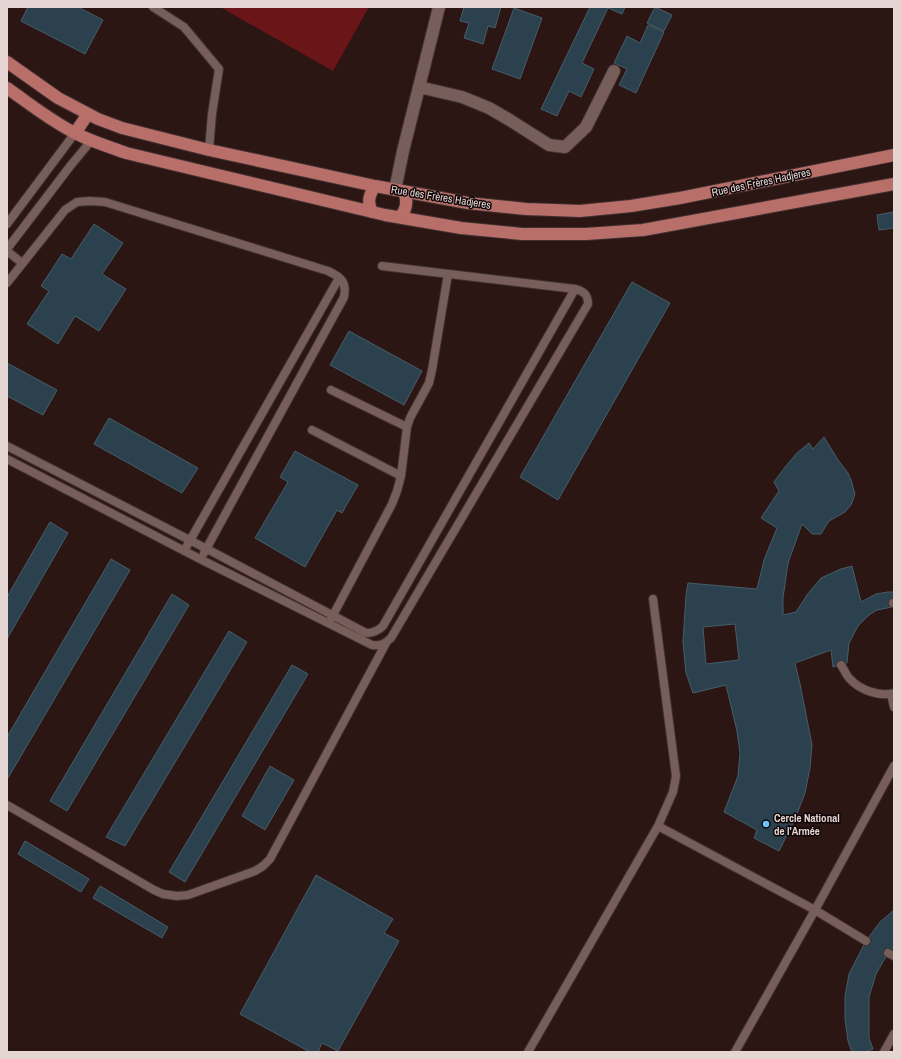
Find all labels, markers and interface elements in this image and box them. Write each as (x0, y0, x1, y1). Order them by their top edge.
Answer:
street label: Rue des Frères Hadjeres (710, 165, 812, 199)
street label: Rue des Frères Hadjeres (390, 182, 492, 212)
place label: Cercle National de l'Armée (774, 811, 840, 838)
marker: Cercle National de l'Armée (761, 819, 771, 829)

